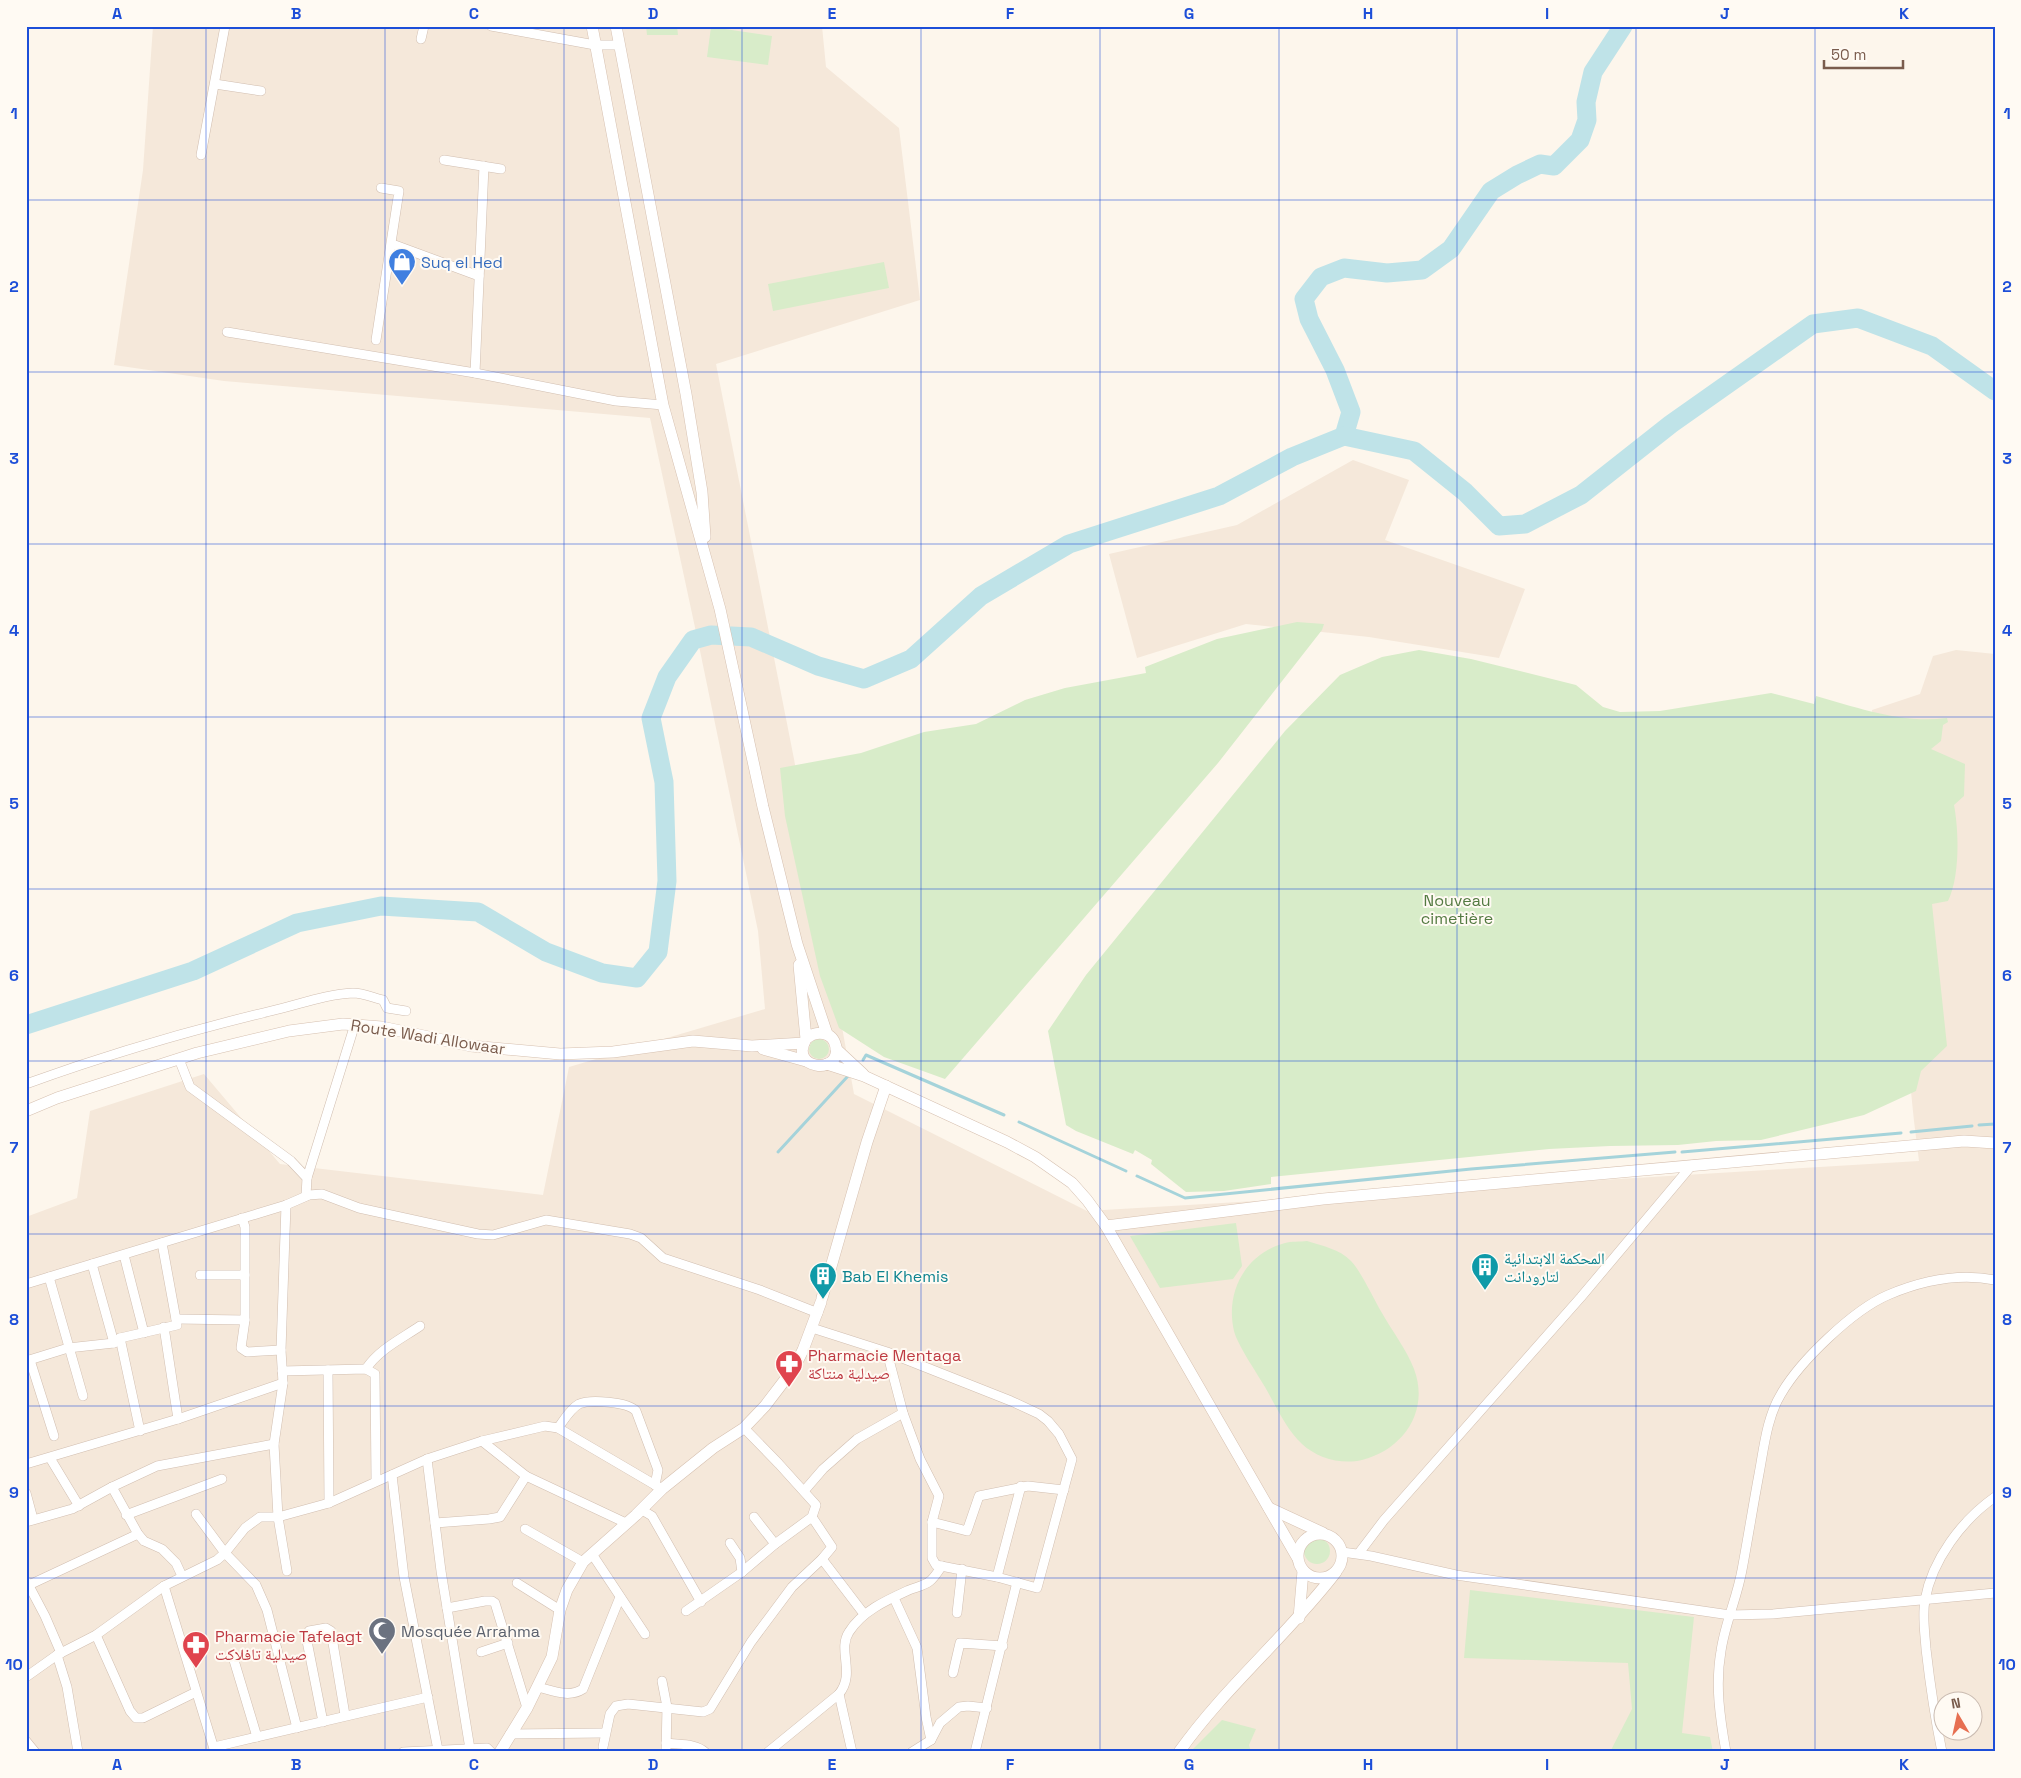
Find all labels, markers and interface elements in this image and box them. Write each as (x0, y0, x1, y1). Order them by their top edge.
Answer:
text: A (112, 3, 122, 24)
text: B (291, 3, 301, 24)
text: C (469, 3, 479, 24)
text: D (648, 3, 658, 24)
text: E (828, 3, 837, 24)
text: F (1006, 3, 1015, 24)
text: G (1184, 3, 1194, 24)
text: H (1363, 3, 1373, 24)
text: I (1545, 3, 1549, 24)
text: J (1720, 3, 1730, 24)
text: K (1899, 3, 1909, 24)
scale bar (1824, 38, 1902, 70)
text: 50 m (1831, 45, 1866, 64)
text: 1 (10, 103, 18, 124)
text: 1 (2003, 103, 2011, 124)
shop icon: Suq el Hed (387, 247, 417, 286)
place label: Suq el Hed (421, 252, 503, 273)
text: 2 (9, 276, 19, 297)
text: 2 (2002, 276, 2012, 297)
text: 3 (9, 448, 19, 469)
text: 3 (2002, 448, 2012, 469)
text: 4 (9, 620, 19, 641)
text: 4 (2002, 620, 2012, 641)
text: 5 (9, 793, 19, 814)
text: 5 (2002, 793, 2012, 814)
park label: Nouveau cimetière (1421, 890, 1493, 929)
text: 6 (9, 965, 19, 986)
text: 6 (2002, 965, 2012, 986)
street label: Route Wadi Allowaar (349, 1014, 507, 1060)
text: 7 (10, 1137, 19, 1158)
text: 7 (2003, 1137, 2012, 1158)
place label: المحكمة الابتدائية لتارودانت (1504, 1248, 1605, 1287)
building icon: المحكمة الابتدائية لتارودانت (1470, 1252, 1500, 1291)
building icon: Bab El Khemis (808, 1261, 838, 1300)
place label: Bab El Khemis (842, 1266, 948, 1287)
text: 8 (9, 1309, 19, 1330)
text: 8 (2002, 1309, 2012, 1330)
place label: Pharmacie Mentaga صيدلية منتاكة (808, 1345, 961, 1384)
pharmacy icon: Pharmacie Mentaga صيدلية منتاكة (774, 1349, 804, 1388)
text: 9 (9, 1482, 19, 1503)
text: 9 (2002, 1482, 2012, 1503)
mosque icon: Mosquée Arrahma (367, 1616, 397, 1655)
place label: Mosquée Arrahma (401, 1621, 540, 1642)
place label: Pharmacie Tafelagt صيدلية تافلاكت (215, 1626, 362, 1665)
pharmacy icon: Pharmacie Tafelagt صيدلية تافلاكت (181, 1630, 211, 1669)
text: 10 (5, 1654, 23, 1675)
text: 10 (1998, 1654, 2016, 1675)
north arrow (1934, 1690, 1984, 1740)
text: N (1950, 1694, 1962, 1713)
text: A (112, 1754, 122, 1775)
text: B (291, 1754, 301, 1775)
text: C (469, 1754, 479, 1775)
text: D (648, 1754, 658, 1775)
text: E (828, 1754, 837, 1775)
text: F (1006, 1754, 1015, 1775)
text: G (1184, 1754, 1194, 1775)
text: H (1363, 1754, 1373, 1775)
text: I (1545, 1754, 1549, 1775)
text: J (1720, 1754, 1730, 1775)
text: K (1899, 1754, 1909, 1775)

